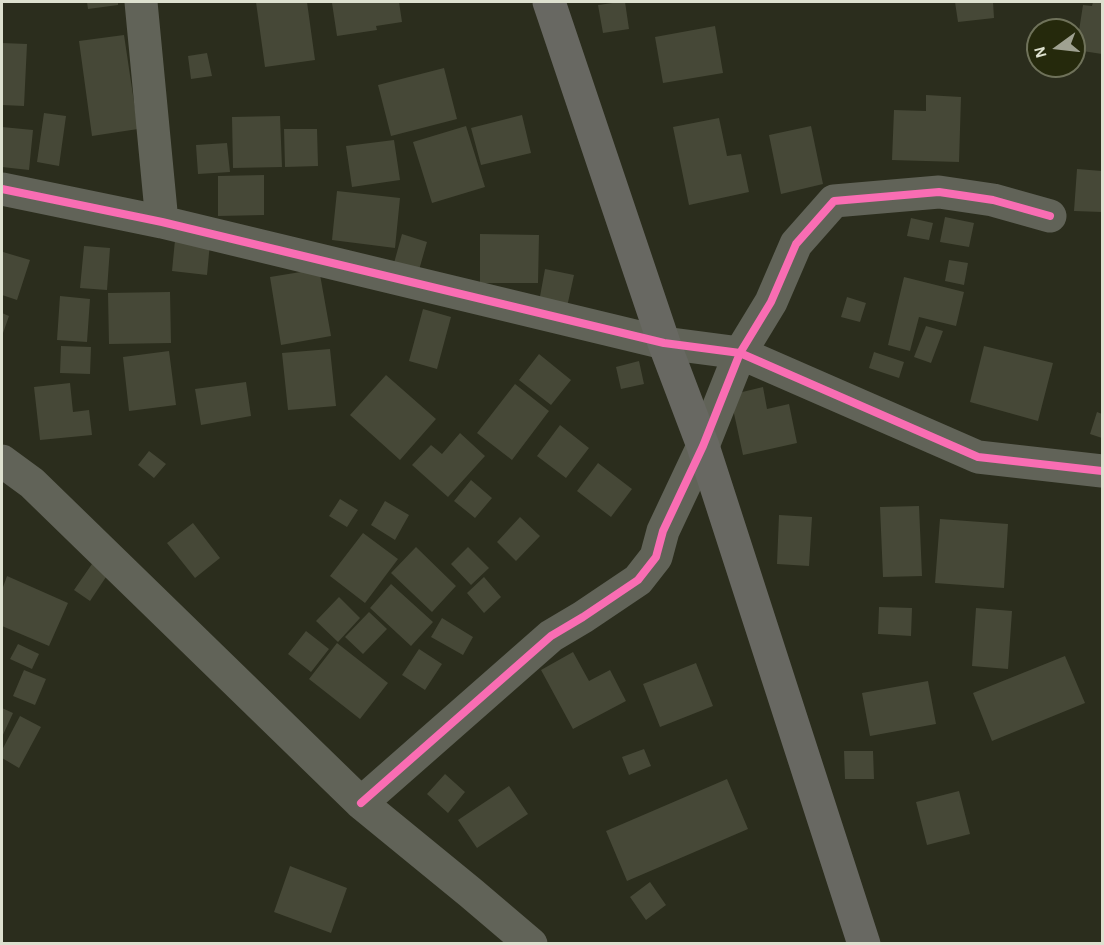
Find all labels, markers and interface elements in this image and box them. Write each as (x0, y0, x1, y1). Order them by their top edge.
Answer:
north arrow (1026, 18, 1086, 78)
text: N (1031, 45, 1050, 60)

